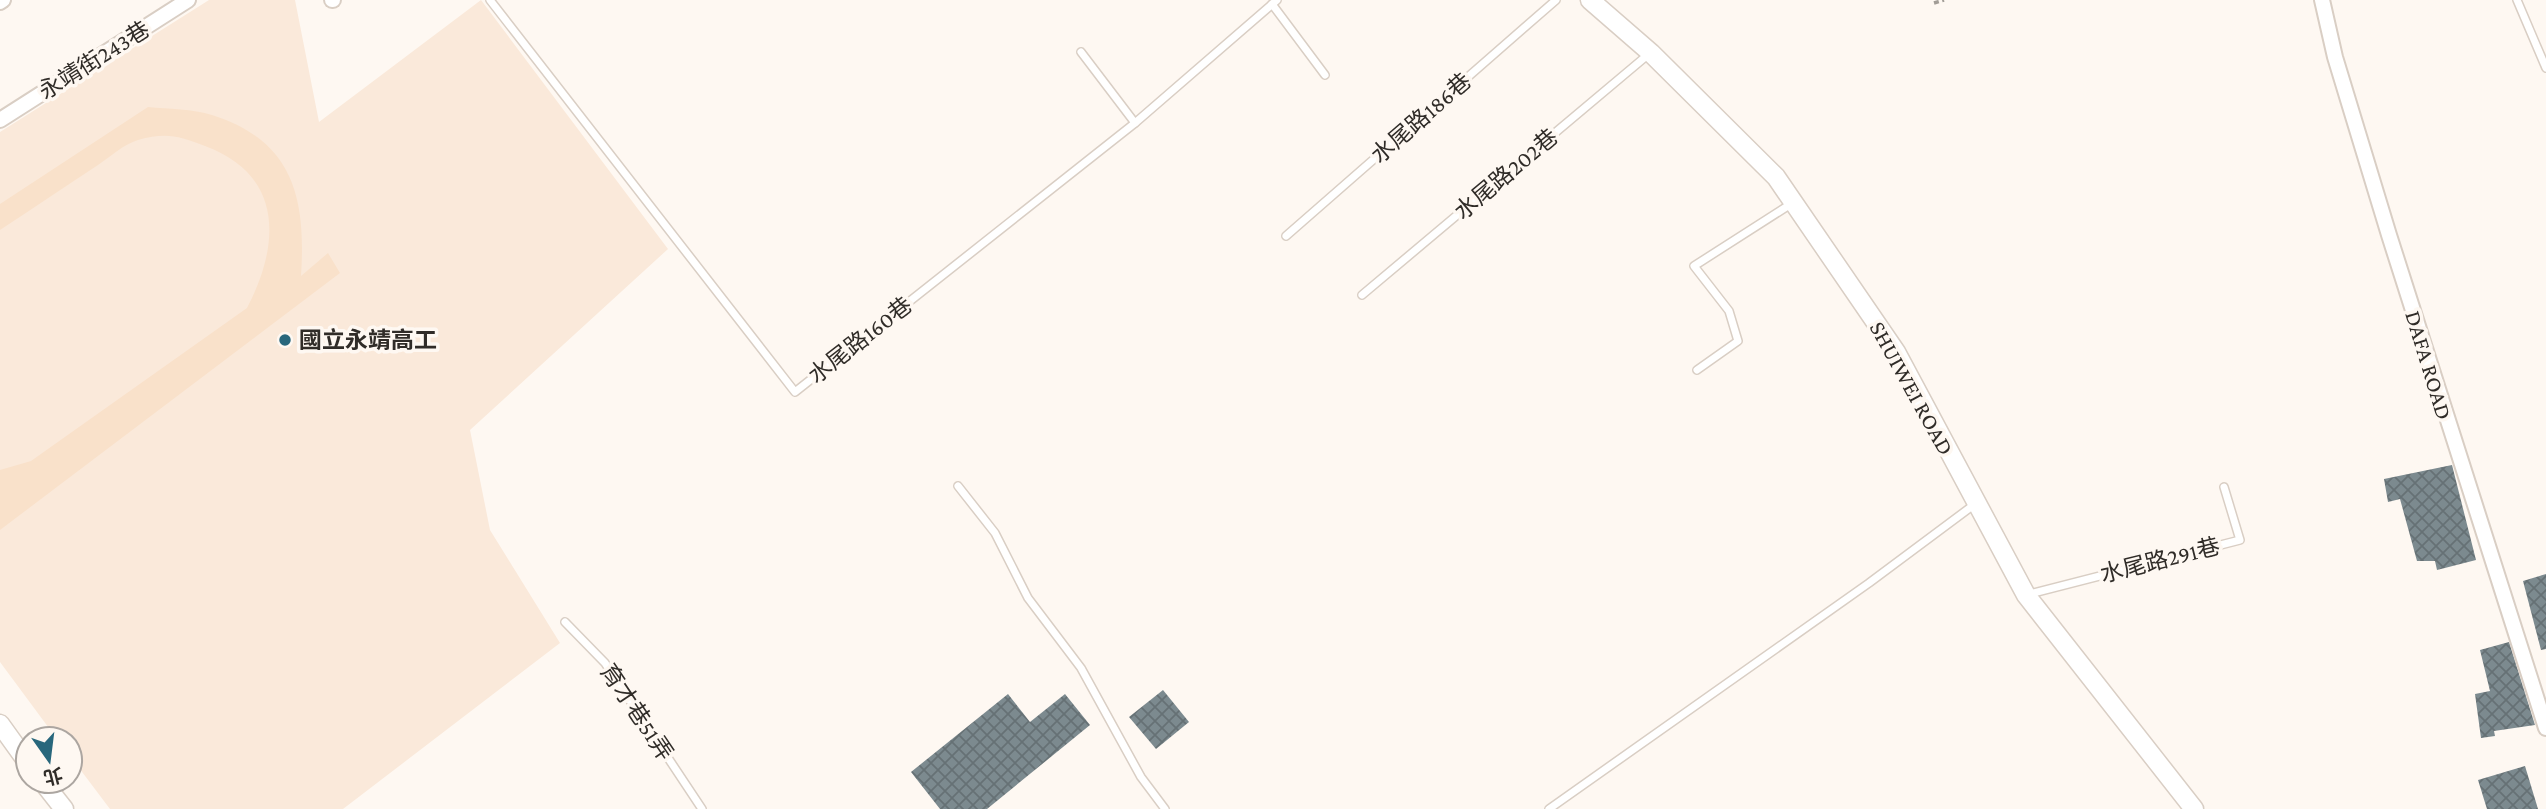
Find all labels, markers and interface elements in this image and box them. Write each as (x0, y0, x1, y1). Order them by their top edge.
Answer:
street label: 永靖街243巷 (34, 16, 154, 104)
street label: 水尾路186巷 (1366, 68, 1476, 168)
street label: 水尾路202巷 (1449, 123, 1563, 225)
street label: 水尾路160巷 (803, 291, 917, 389)
street label: DAFA ROAD (2400, 307, 2458, 423)
street label: SHUIWEI ROAD (1865, 317, 1959, 459)
place label: 國立永靖高工 (299, 327, 437, 353)
marker: 國立永靖高工 (277, 332, 293, 348)
street label: 水尾路291巷 (2098, 533, 2222, 587)
street label: 育才巷51弄 (595, 659, 679, 765)
north arrow (14, 725, 84, 795)
text: 北 (41, 764, 65, 788)

